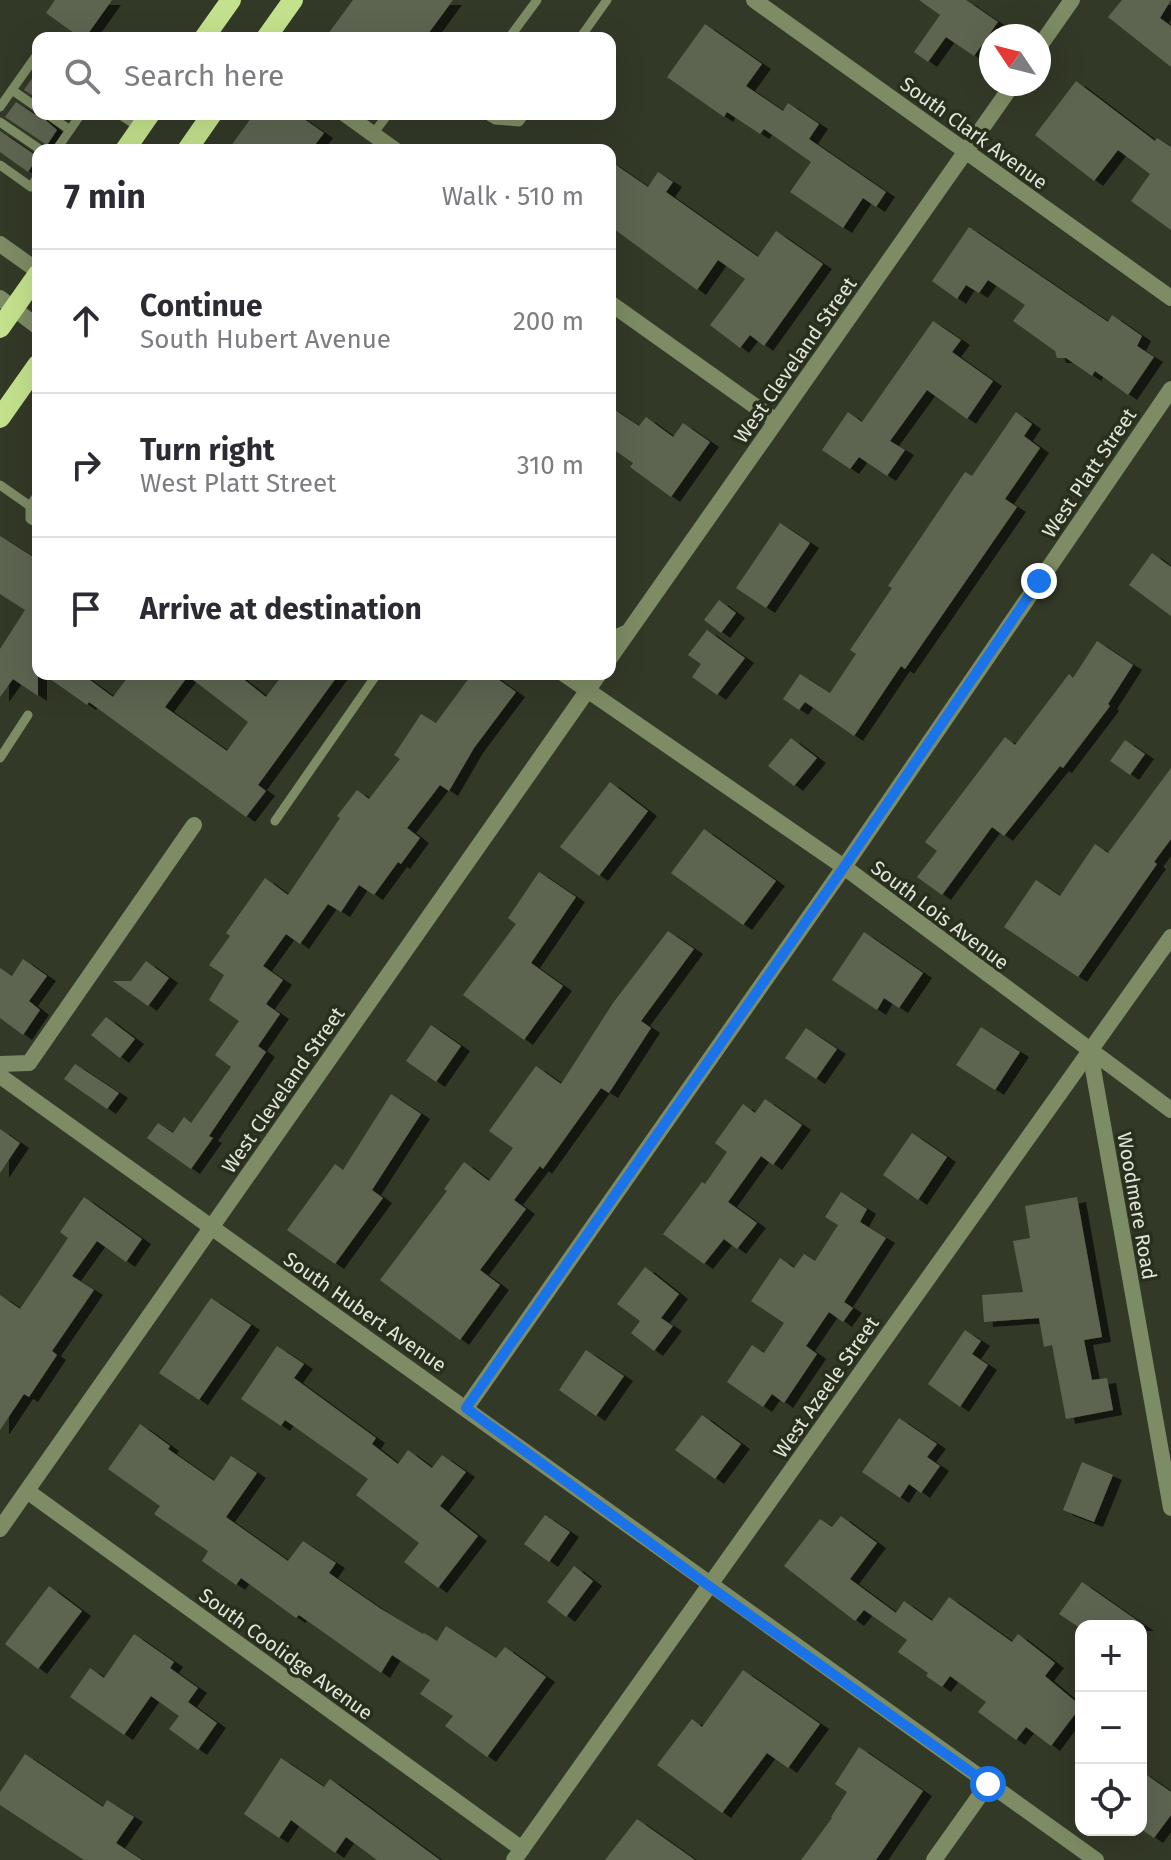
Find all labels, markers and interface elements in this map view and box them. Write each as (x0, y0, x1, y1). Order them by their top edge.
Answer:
north arrow (979, 24, 1051, 96)
search box (32, 32, 616, 120)
icon: search (60, 54, 104, 98)
text: Search here (124, 58, 284, 94)
street label: South Clark Avenue (896, 72, 1052, 194)
text: 7 min (64, 176, 146, 217)
text: Walk · 510 m (442, 181, 584, 212)
street label: West Cleveland Street (729, 272, 862, 448)
text: Continue (140, 288, 263, 324)
icon: ahead (64, 299, 108, 343)
text: 200 m (513, 306, 584, 337)
text: South Hubert Avenue (140, 324, 391, 355)
street label: West Platt Street (1037, 403, 1142, 542)
text: Turn right (140, 432, 275, 468)
icon: right (64, 443, 108, 487)
text: 310 m (517, 450, 584, 481)
text: West Platt Street (140, 468, 336, 499)
route end (1021, 563, 1057, 599)
icon: arrive (64, 587, 108, 631)
text: Arrive at destination (140, 591, 422, 627)
street label: South Lois Avenue (866, 855, 1014, 975)
street label: West Cleveland Street (217, 1002, 350, 1178)
street label: Woodmere Road (1112, 1130, 1162, 1282)
street label: South Hubert Avenue (279, 1247, 451, 1377)
street label: West Azeele Street (768, 1311, 884, 1462)
street label: South Coolidge Avenue (195, 1583, 377, 1725)
map controls (1075, 1620, 1147, 1836)
button: + (1075, 1620, 1147, 1692)
button: − (1075, 1692, 1147, 1764)
button: locate (1075, 1764, 1147, 1836)
route start (970, 1766, 1006, 1802)

